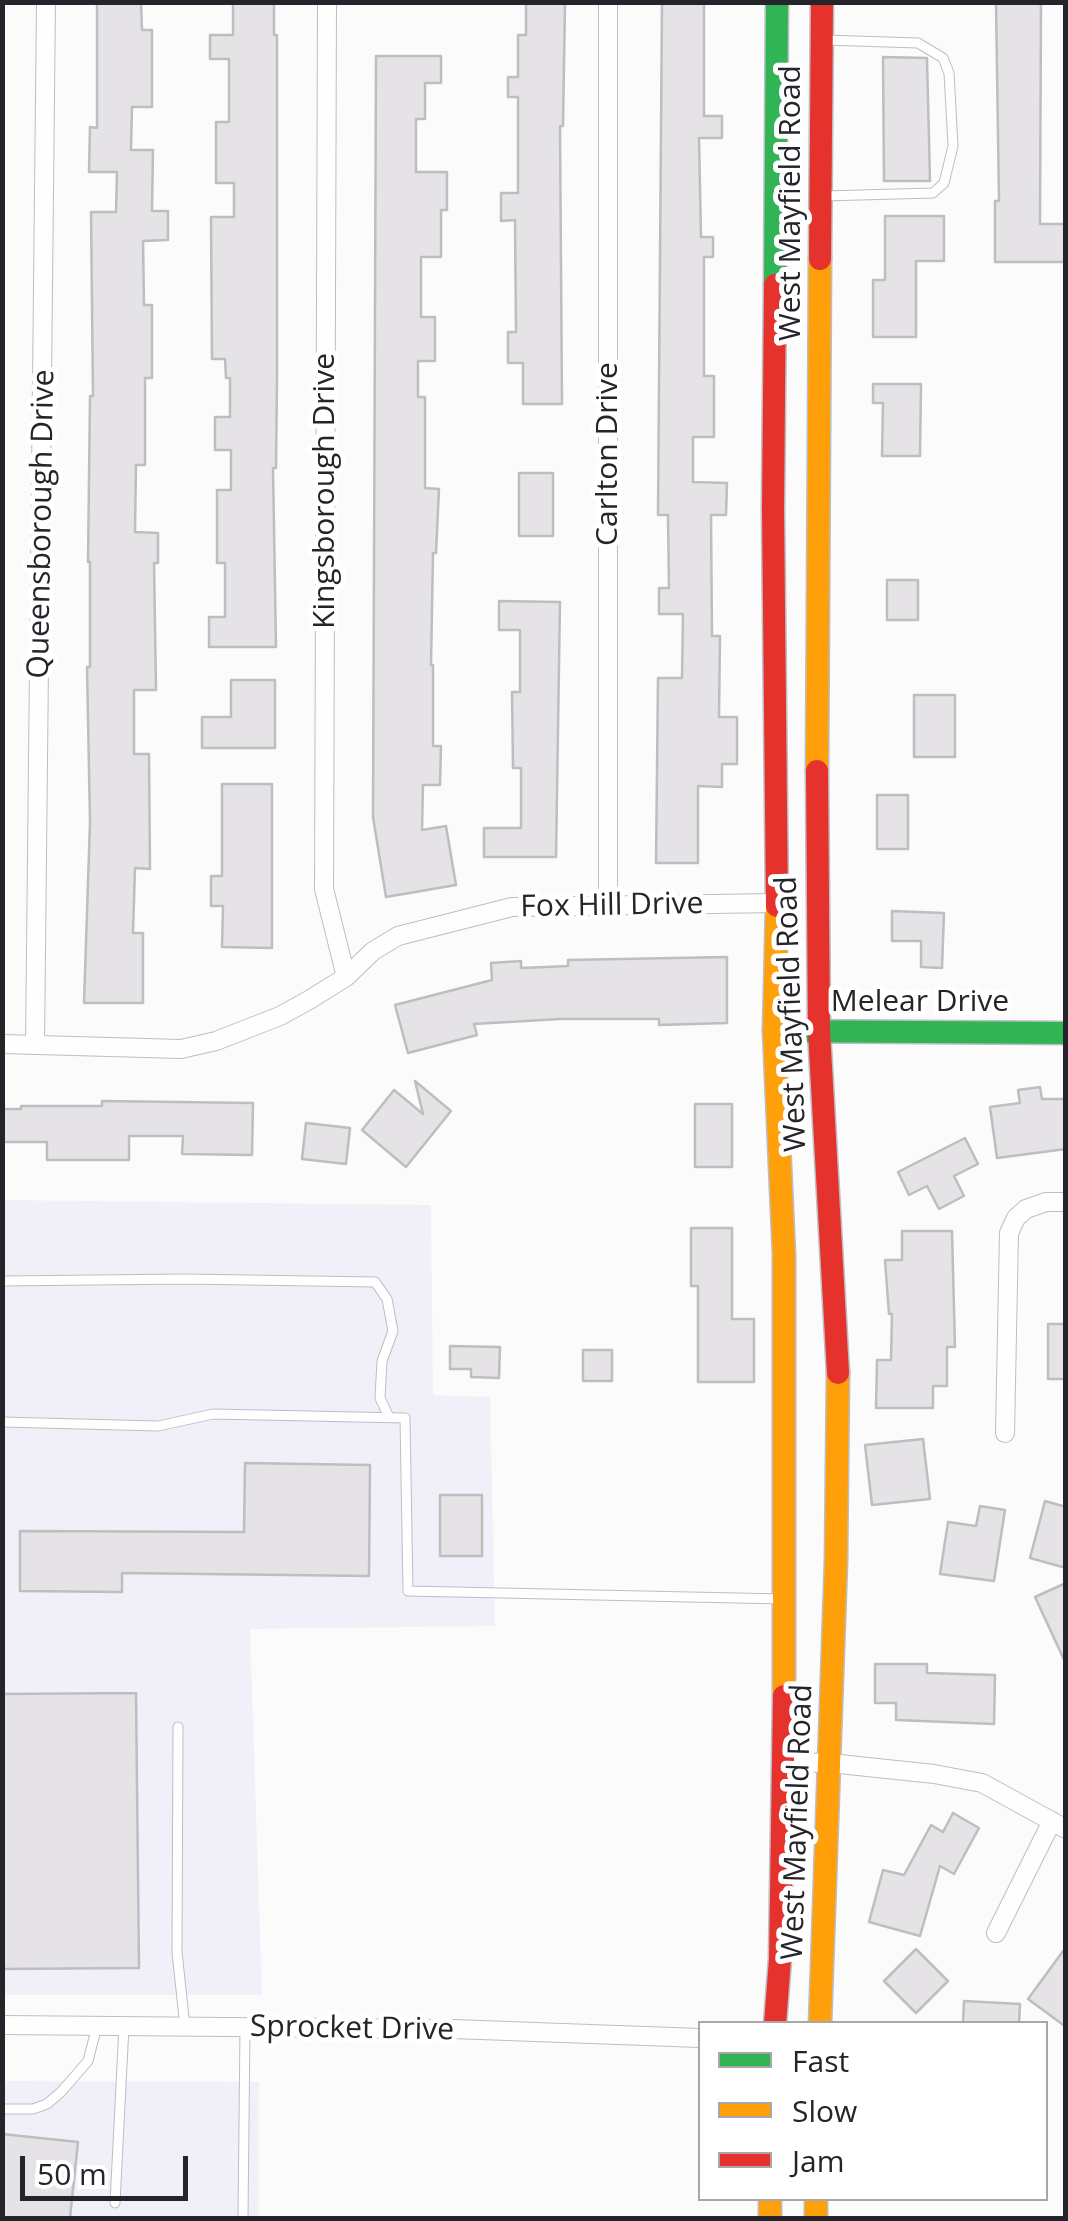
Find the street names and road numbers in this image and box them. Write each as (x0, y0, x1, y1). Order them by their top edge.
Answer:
street label: West Mayfield Road (773, 65, 809, 341)
street label: Kingsborough Drive (307, 353, 343, 629)
street label: Carlton Drive (590, 362, 626, 546)
street label: Queensborough Drive (21, 369, 63, 679)
street label: West Mayfield Road (769, 876, 815, 1152)
street label: Fox Hill Drive (520, 886, 704, 926)
street label: Melear Drive (831, 984, 1009, 1020)
street label: West Mayfield Road (775, 1684, 821, 1960)
street label: Sprocket Drive (250, 2009, 454, 2049)

